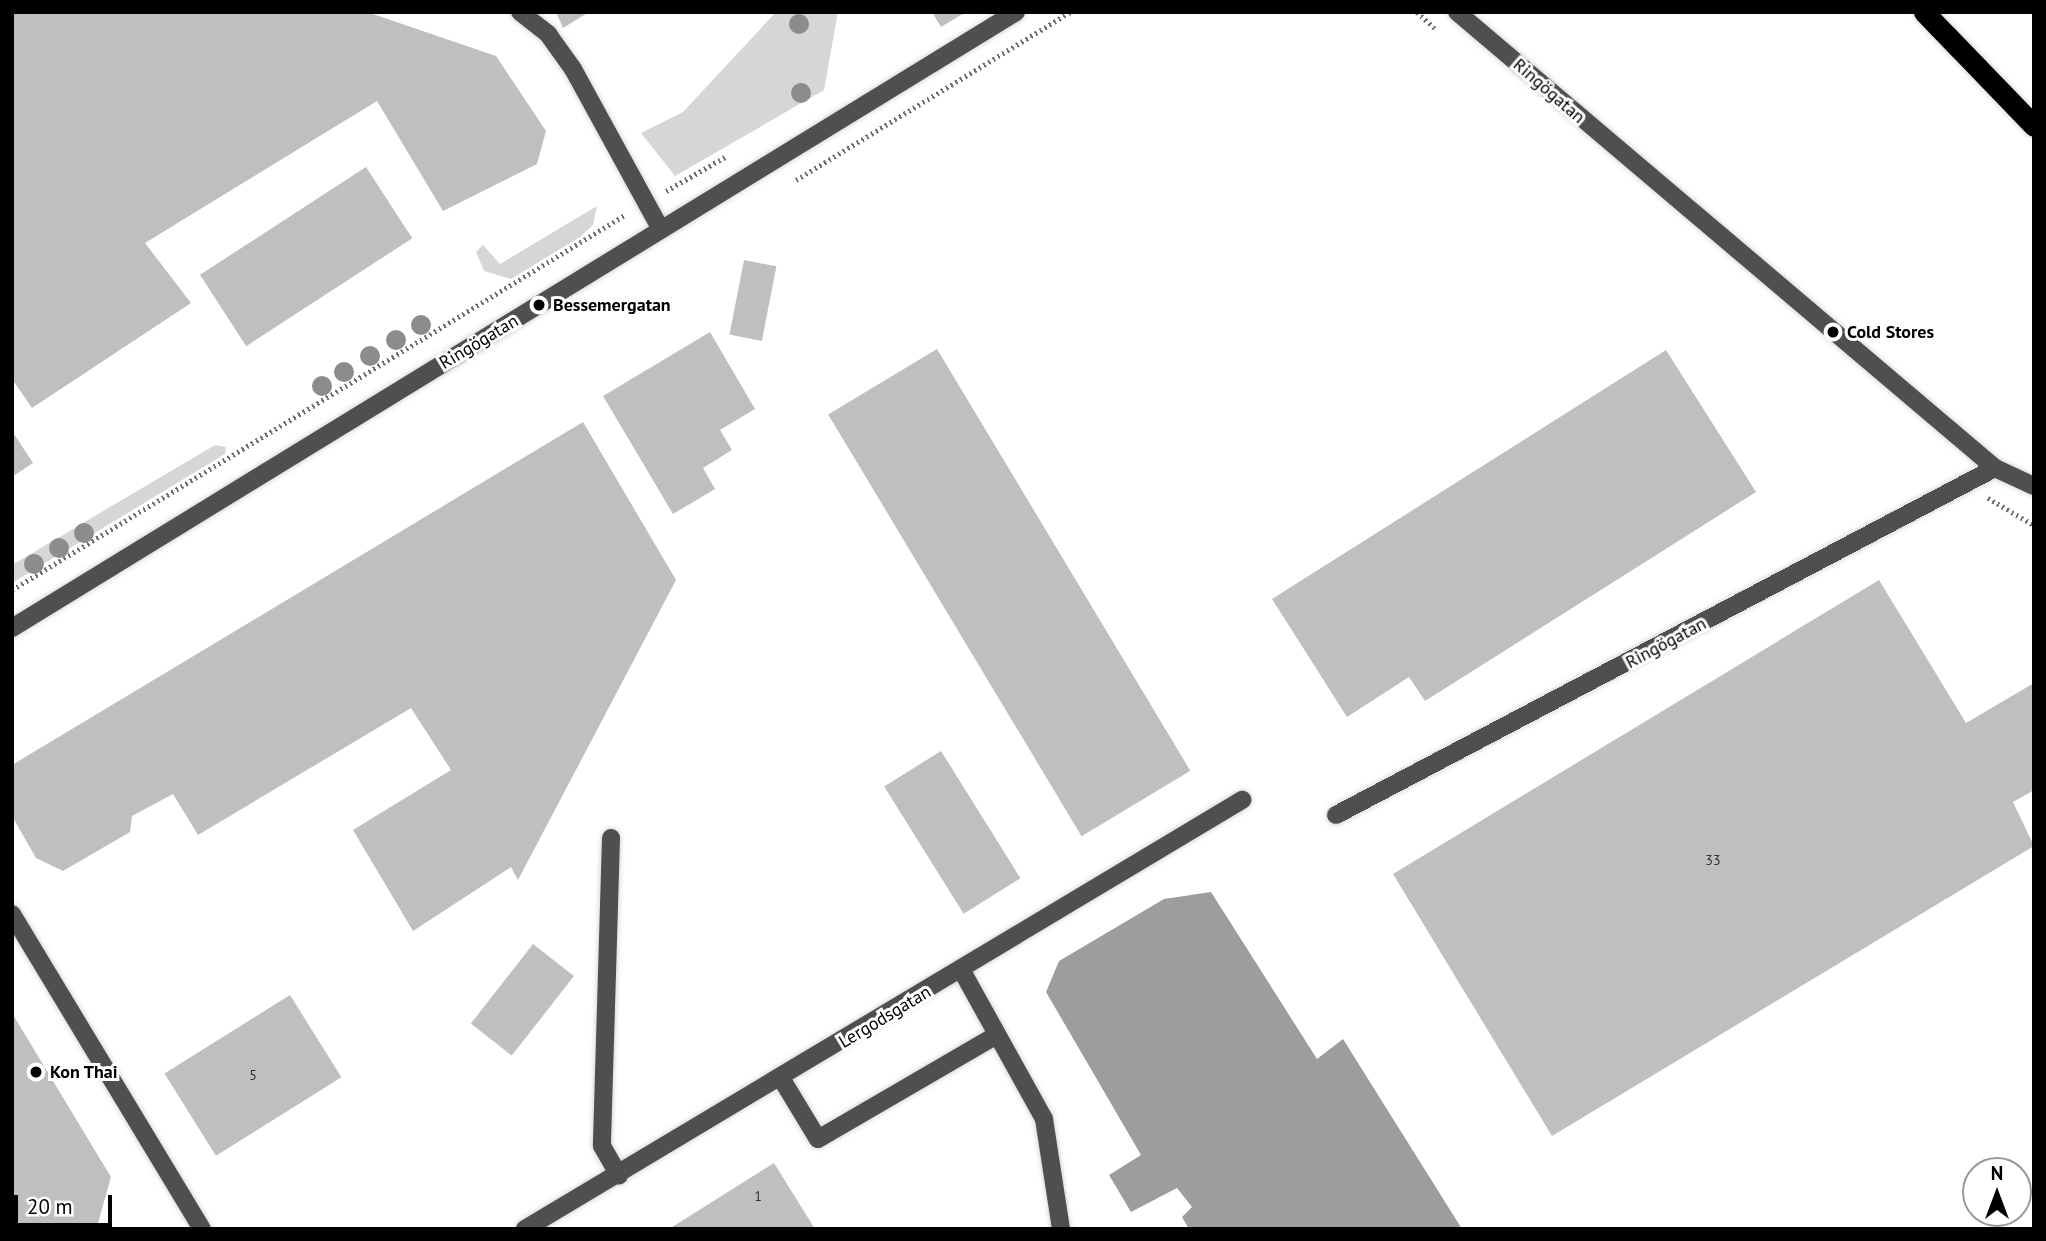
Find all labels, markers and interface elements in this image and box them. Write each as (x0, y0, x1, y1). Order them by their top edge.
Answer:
street label: Ringögatan (1509, 54, 1589, 128)
place label: Bessemergatan (553, 294, 671, 316)
marker: Bessemergatan (531, 297, 547, 313)
street label: Ringögatan (436, 310, 522, 374)
place label: Cold Stores (1847, 321, 1934, 343)
marker: Cold Stores (1825, 324, 1841, 340)
street label: Ringögatan (1622, 613, 1710, 673)
house number: 33 (1705, 852, 1721, 868)
street label: Lergodsgatan (835, 981, 935, 1053)
place label: Kon Thai (50, 1061, 118, 1083)
marker: Kon Thai (28, 1064, 44, 1080)
house number: 5 (249, 1067, 257, 1083)
north arrow (1962, 1157, 2032, 1227)
text: N (1991, 1161, 2003, 1185)
scale bar (18, 1182, 116, 1226)
house number: 1 (754, 1188, 762, 1204)
text: 20 m (27, 1193, 73, 1220)

